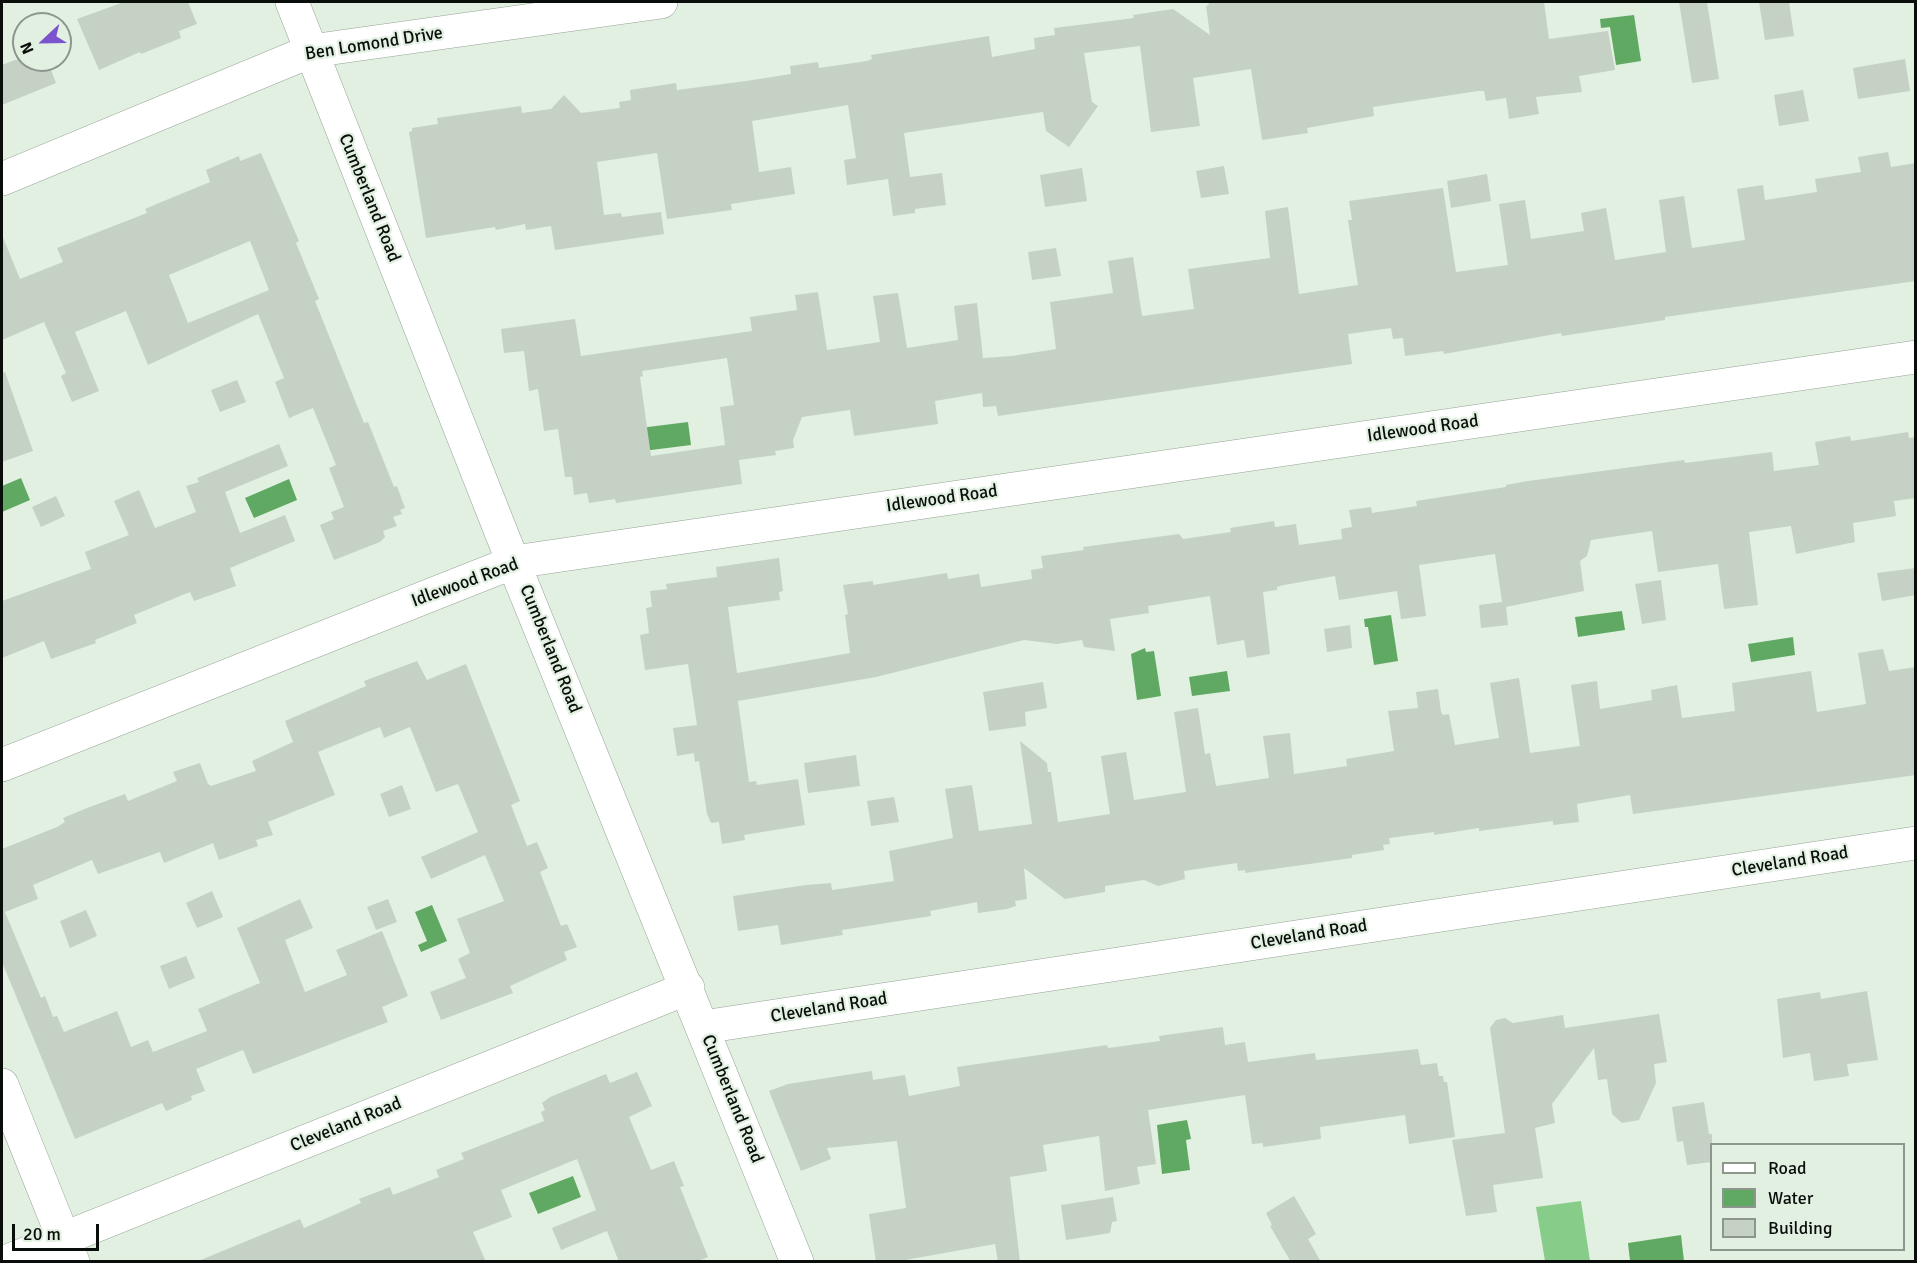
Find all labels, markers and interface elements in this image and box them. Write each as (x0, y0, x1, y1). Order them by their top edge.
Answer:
north arrow (12, 12, 72, 72)
street label: Ben Lomond Drive (304, 22, 444, 66)
text: N (16, 39, 39, 57)
street label: Cumberland Road (333, 131, 405, 265)
street label: Idlewood Road (1366, 410, 1480, 448)
street label: Idlewood Road (885, 480, 999, 518)
street label: Idlewood Road (409, 554, 521, 612)
street label: Cumberland Road (514, 582, 586, 716)
street label: Cleveland Road (1730, 842, 1850, 882)
street label: Cleveland Road (1249, 915, 1369, 955)
street label: Cleveland Road (769, 988, 889, 1028)
street label: Cumberland Road (696, 1032, 768, 1166)
street label: Cleveland Road (287, 1093, 405, 1157)
legend (1710, 1143, 1905, 1251)
text: Road (1768, 1157, 1807, 1179)
text: Water (1768, 1187, 1813, 1209)
scale bar (15, 1212, 102, 1250)
text: Building (1768, 1217, 1832, 1239)
text: 20 m (23, 1223, 61, 1245)

